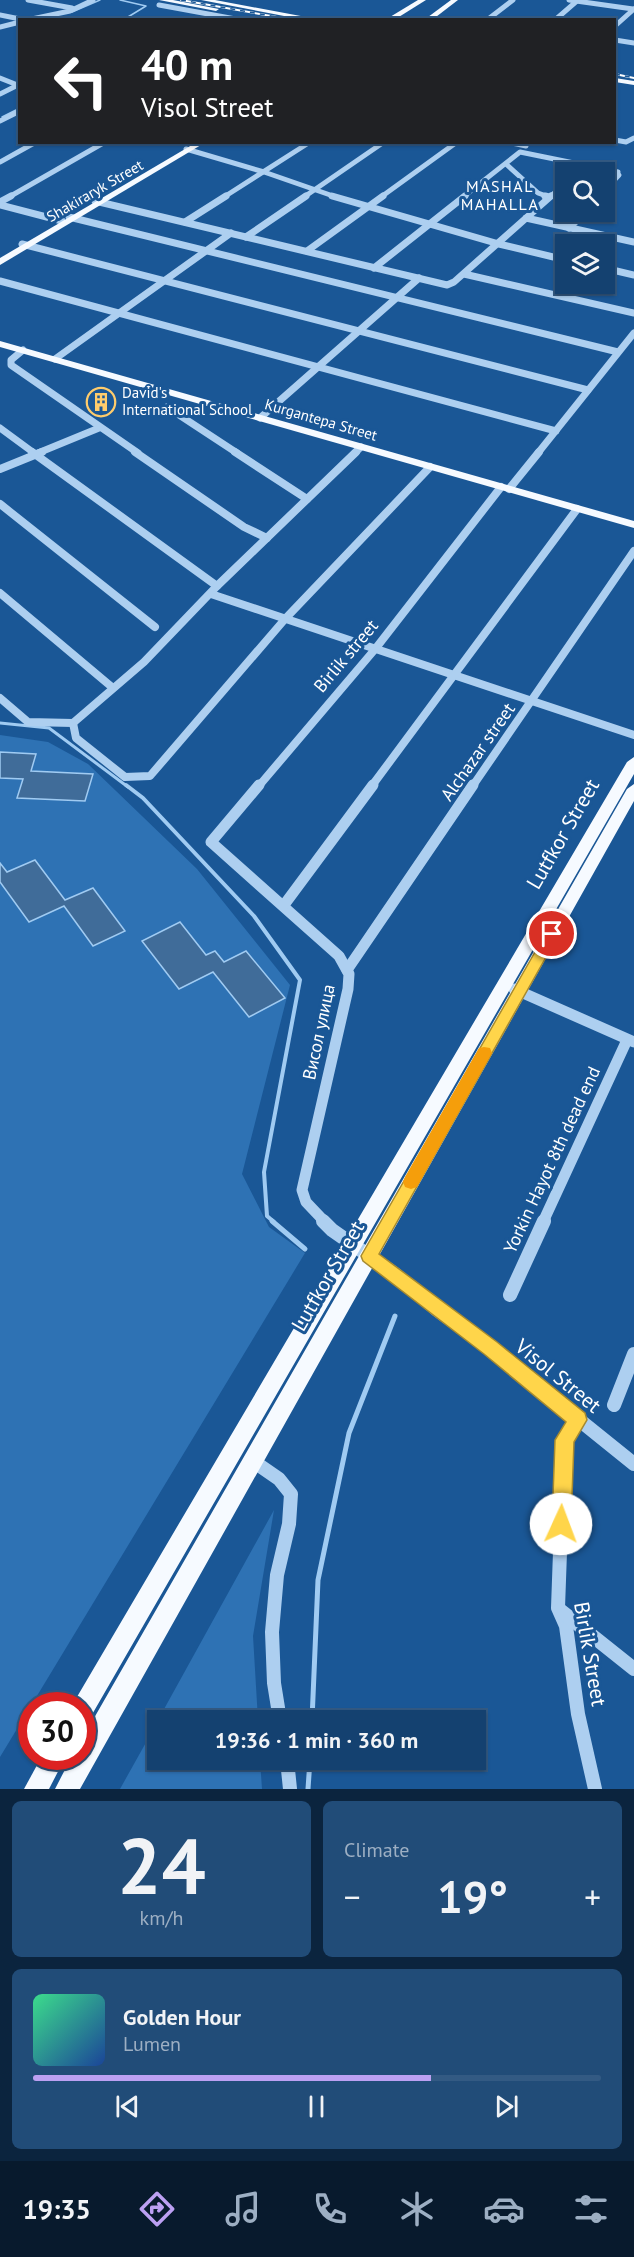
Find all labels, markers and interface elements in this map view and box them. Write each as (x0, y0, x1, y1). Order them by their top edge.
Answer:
text: 40 m (141, 37, 233, 92)
icon: left (42, 42, 120, 120)
text: Visol Street (141, 90, 273, 124)
street label: Shakiraryk Street (43, 155, 146, 226)
map controls (555, 162, 615, 294)
button: search (555, 162, 615, 222)
district label: MASHAL MAHALLA (461, 176, 539, 214)
button: layers (555, 234, 615, 294)
place label: David's International School (122, 383, 253, 419)
building icon: David's International School (85, 386, 117, 418)
street label: Kurgantepa Street (263, 394, 380, 445)
street label: Birlik street (308, 614, 383, 697)
street label: Alchazar street (435, 698, 520, 805)
street label: Lutfkor Street (520, 774, 605, 894)
pin (526, 908, 577, 959)
icon: arrive (535, 917, 568, 950)
street label: Висол улица (297, 982, 340, 1082)
street label: Yorkin Hayot 8th dead end (498, 1063, 605, 1257)
street label: Lutfkor Street (285, 1216, 370, 1336)
street label: Visol Street (509, 1332, 607, 1419)
position arrow (529, 1492, 593, 1556)
street label: Birlik Street (568, 1600, 613, 1708)
speed limit sign: 30 (18, 1692, 96, 1770)
text: 19:36 · 1 min · 360 m (215, 1726, 418, 1754)
text: 24 (117, 1815, 206, 1916)
text: Climate (344, 1837, 410, 1863)
text: 19° (437, 1867, 508, 1925)
text: − (344, 1875, 361, 1918)
text: + (584, 1875, 601, 1918)
text: km/h (140, 1905, 183, 1931)
text: Golden Hour (123, 2003, 241, 2031)
text: Lumen (123, 2031, 181, 2057)
icon: previous (111, 2090, 144, 2123)
icon: pause (300, 2090, 333, 2123)
icon: next (490, 2090, 523, 2123)
icon: directions (136, 2188, 178, 2230)
icon: music (222, 2188, 264, 2230)
icon: phone (309, 2188, 351, 2230)
icon: climate (396, 2188, 438, 2230)
icon: car (483, 2188, 525, 2230)
icon: filters (570, 2188, 612, 2230)
text: 19:35 (22, 2192, 91, 2226)

